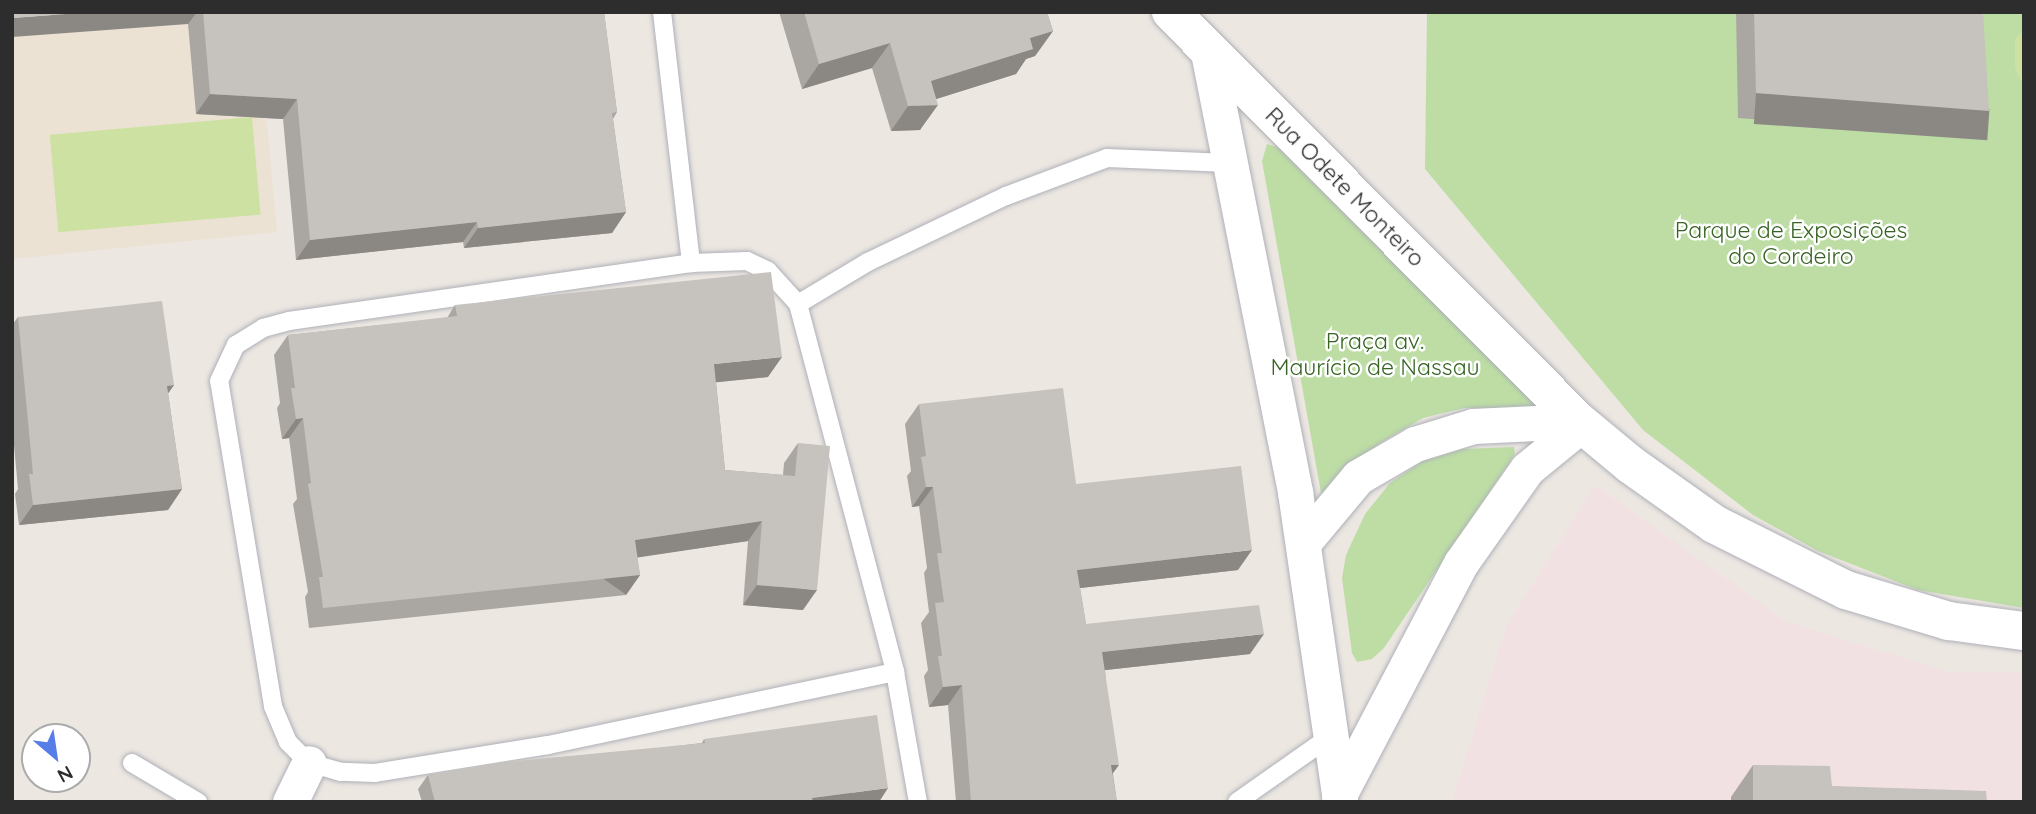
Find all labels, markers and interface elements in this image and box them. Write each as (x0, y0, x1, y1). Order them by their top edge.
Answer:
street label: Rua Odete Monteiro (1260, 102, 1430, 272)
park label: Parque de Exposições do Cordeiro (1675, 216, 1907, 270)
park label: Praça av. Maurício de Nassau (1270, 327, 1480, 381)
north arrow (21, 723, 91, 793)
text: N (53, 761, 77, 788)

